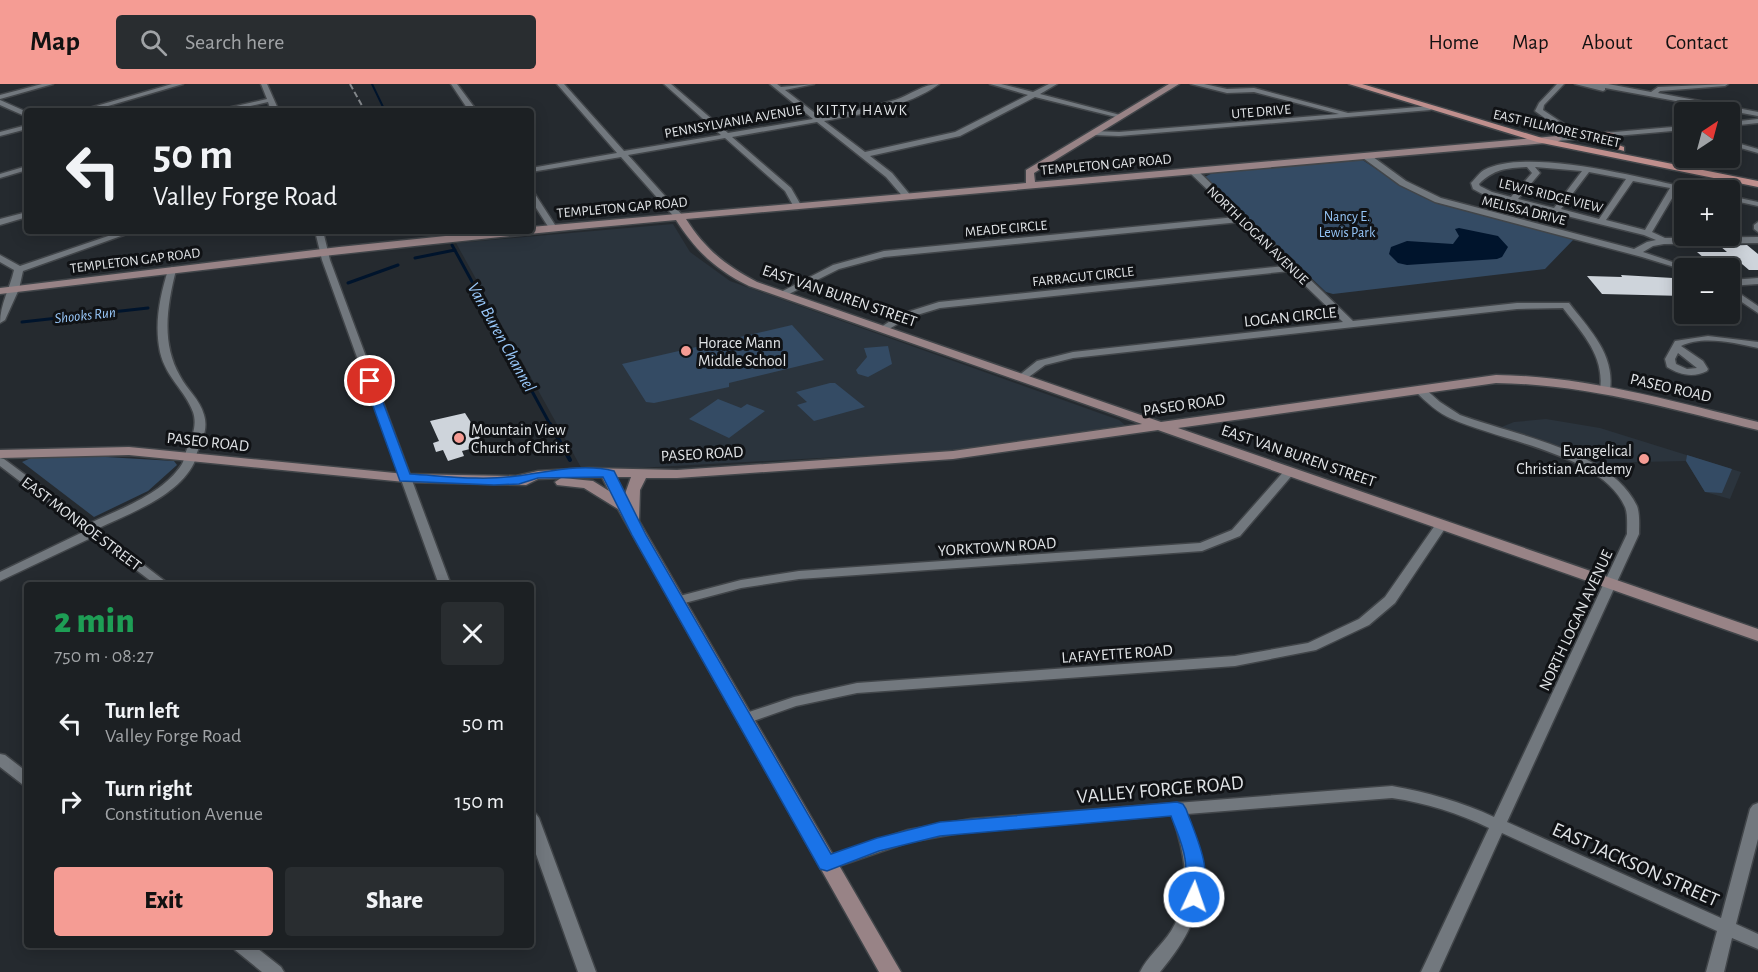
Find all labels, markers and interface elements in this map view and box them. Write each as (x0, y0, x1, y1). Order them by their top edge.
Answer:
search box (116, 15, 536, 69)
icon: search (137, 26, 170, 59)
text: Map (30, 28, 80, 56)
text: Search here (185, 31, 284, 53)
text: Home (1428, 32, 1479, 53)
text: Map (1512, 32, 1549, 53)
text: About (1582, 32, 1632, 53)
text: Contact (1665, 32, 1728, 53)
street label: UTE DRIVE (1231, 102, 1292, 122)
north arrow (1674, 102, 1740, 168)
map controls (1674, 102, 1740, 324)
street label: PENNSYLVANIA AVENUE (663, 103, 803, 141)
district label: KITTY HAWK (816, 103, 908, 118)
street label: EAST FILLMORE STREET (1492, 108, 1622, 150)
icon: left (54, 132, 132, 210)
text: 50 m (153, 134, 233, 176)
street label: TEMPLETON GAP ROAD (1040, 152, 1172, 178)
street label: LEWIS RIDGE VIEW (1497, 176, 1605, 216)
button: + (1674, 180, 1740, 246)
text: Valley Forge Road (153, 183, 337, 210)
street label: NORTH LOGAN AVENUE (1204, 184, 1311, 288)
street label: MELISSA DRIVE (1480, 194, 1567, 228)
street label: TEMPLETON GAP ROAD (556, 195, 688, 221)
park label: Nancy E. Lewis Park (1319, 210, 1376, 240)
street label: MEADE CIRCLE (964, 218, 1048, 240)
street label: TEMPLETON GAP ROAD (69, 246, 201, 276)
button: − (1674, 258, 1740, 324)
street label: EAST VAN BUREN STREET (760, 262, 919, 330)
street label: FARRAGUT CIRCLE (1032, 265, 1135, 289)
water label: Van Buren Channel (464, 280, 539, 395)
street label: LOGAN CIRCLE (1243, 304, 1337, 330)
water label: Shooks Run (54, 305, 116, 326)
place label: Horace Mann Middle School (698, 335, 786, 369)
marker: Horace Mann Middle School (679, 344, 693, 358)
pin (344, 355, 395, 406)
icon: arrive (353, 364, 386, 397)
street label: PASEO ROAD (1629, 371, 1713, 405)
street label: PASEO ROAD (1142, 391, 1226, 419)
place label: Mountain View Church of Christ (471, 422, 569, 456)
street label: EAST VAN BUREN STREET (1219, 422, 1378, 490)
street label: PASEO ROAD (166, 430, 250, 454)
marker: Mountain View Church of Christ (452, 431, 466, 445)
place label: Evangelical Christian Academy (1516, 443, 1632, 478)
street label: PASEO ROAD (660, 444, 744, 464)
marker: Evangelical Christian Academy (1637, 452, 1651, 466)
street label: EAST MONROE STREET (19, 474, 144, 574)
street label: YORKTOWN ROAD (937, 535, 1057, 559)
street label: NORTH LOGAN AVENUE (1536, 547, 1616, 693)
button: close (441, 602, 504, 665)
text: 2 min (54, 603, 135, 639)
street label: LAFAYETTE ROAD (1061, 642, 1173, 666)
text: 750 m · 08:27 (54, 646, 154, 666)
text: Turn left (105, 700, 179, 722)
icon: left (54, 707, 87, 740)
text: 50 m (462, 712, 504, 734)
text: Valley Forge Road (105, 726, 241, 746)
street label: VALLEY FORGE ROAD (1076, 773, 1244, 807)
text: Turn right (105, 778, 192, 800)
icon: right (54, 785, 87, 818)
text: 150 m (454, 790, 504, 812)
text: Constitution Avenue (105, 804, 263, 824)
street label: EAST JACKSON STREET (1549, 819, 1722, 911)
position arrow (1162, 865, 1226, 929)
button: Exit (54, 867, 273, 936)
button: Share (285, 867, 504, 936)

